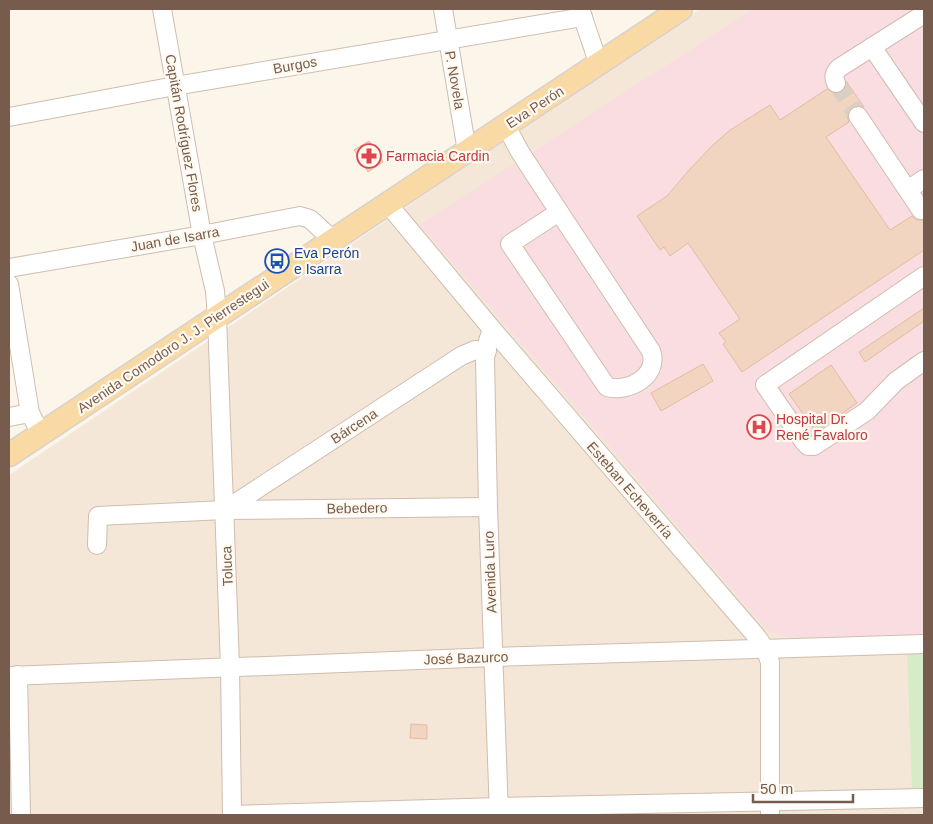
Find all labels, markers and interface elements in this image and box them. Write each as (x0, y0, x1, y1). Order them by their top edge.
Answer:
street label: P. Novela (442, 50, 468, 111)
street label: Capitán Rodríguez Flores (162, 53, 206, 213)
street label: Burgos (272, 53, 318, 77)
street label: Eva Perón (503, 82, 567, 132)
pharmacy icon: Farmacia Cardin (356, 143, 382, 169)
place label: Farmacia Cardin (386, 148, 489, 164)
street label: Juan de Isarra (130, 223, 221, 255)
place label: Eva Perón e Isarra (294, 245, 359, 277)
bus stop icon: Eva Perón e Isarra (264, 248, 290, 274)
street label: Avenida Comodoro J. J. Pierrestegui (74, 276, 272, 416)
street label: Bárcena (328, 405, 380, 447)
place label: Hospital Dr. René Favaloro (776, 411, 868, 443)
hospital icon: Hospital Dr. René Favaloro (746, 414, 772, 440)
street label: Esteban Echeverría (584, 438, 677, 542)
street label: Bebedero (327, 499, 388, 517)
street label: Avenida Luro (481, 530, 499, 613)
street label: Toluca (218, 545, 236, 587)
street label: José Bazurco (423, 649, 509, 667)
scale bar (753, 772, 853, 804)
text: 50 m (760, 780, 793, 797)

